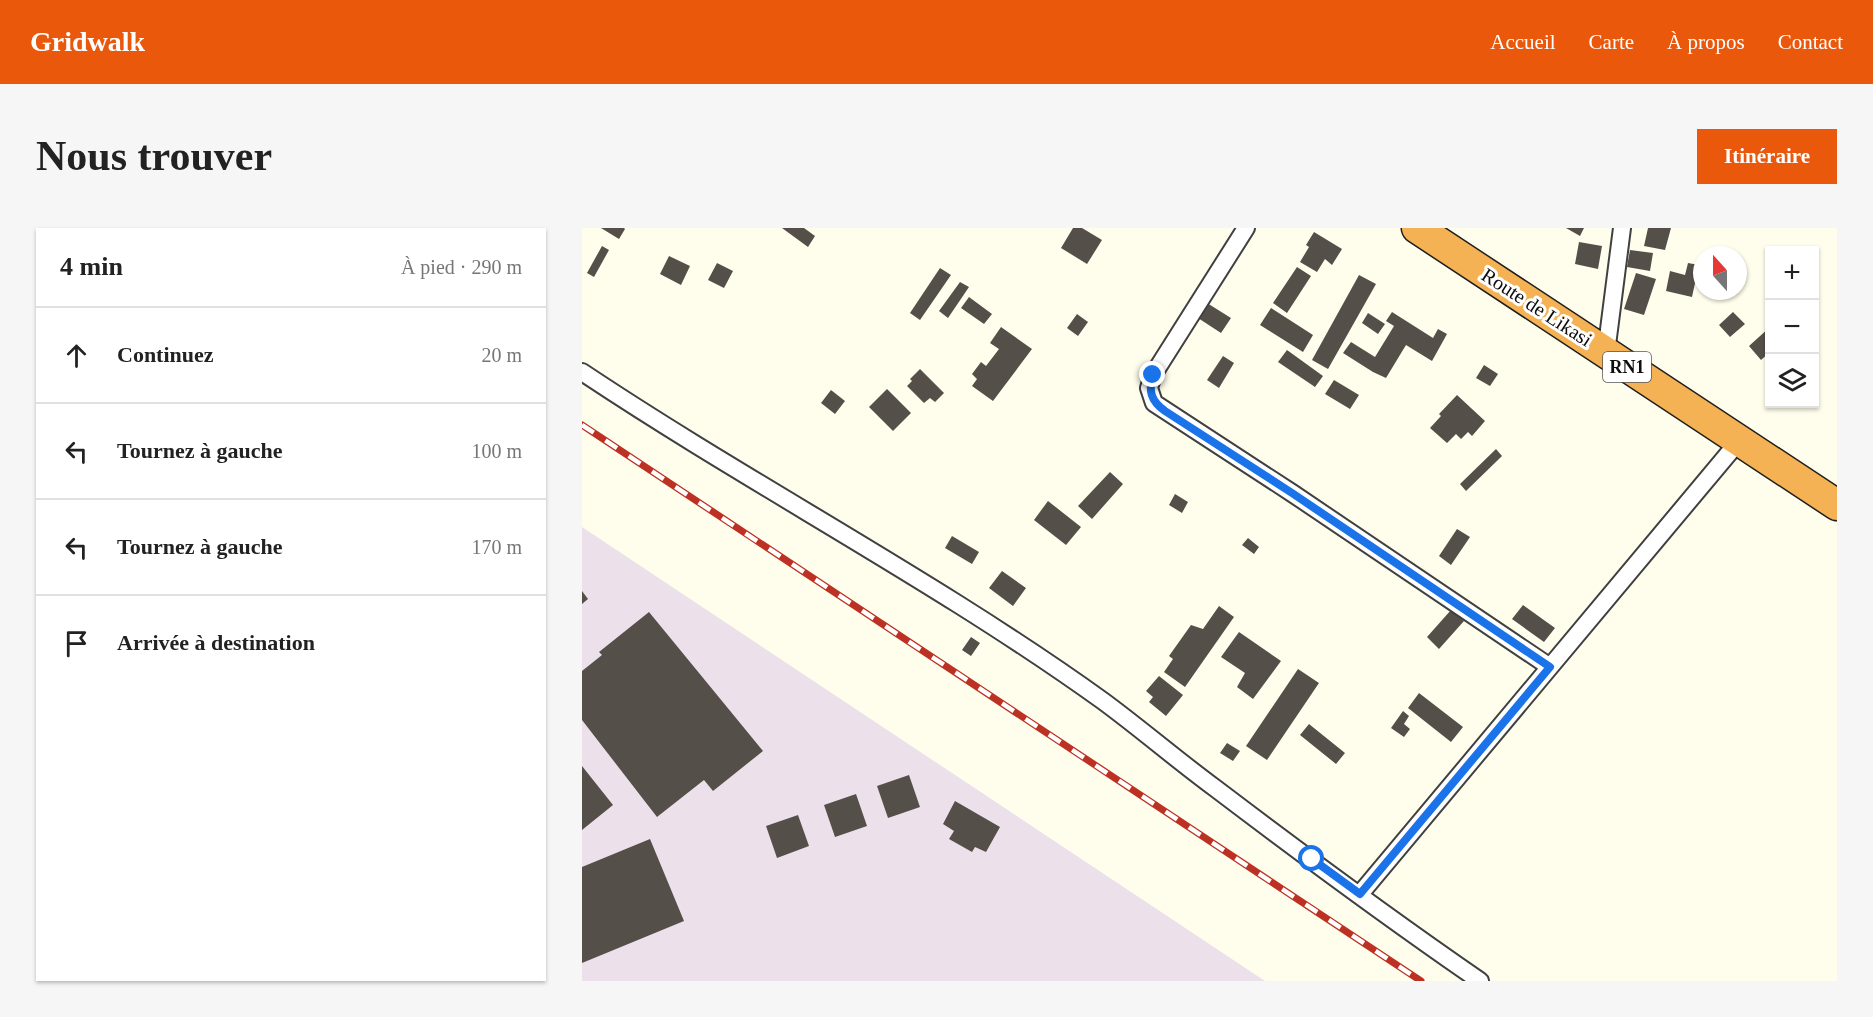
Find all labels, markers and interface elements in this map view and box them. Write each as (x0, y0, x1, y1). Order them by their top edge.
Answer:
text: Gridwalk (30, 26, 145, 57)
text: Accueil (1490, 30, 1556, 54)
text: Carte (1589, 30, 1634, 54)
text: À propos (1667, 30, 1745, 54)
text: Contact (1778, 30, 1843, 54)
button: Itinéraire (1697, 129, 1837, 184)
text: Nous trouver (36, 133, 272, 179)
north arrow (1693, 246, 1747, 300)
map controls (1765, 246, 1819, 408)
button: + (1765, 246, 1819, 300)
text: 4 min (60, 252, 123, 281)
text: À pied · 290 m (401, 256, 522, 278)
street label: Route de Likasi (1478, 263, 1596, 351)
button: − (1765, 300, 1819, 354)
icon: ahead (60, 339, 93, 372)
text: Continuez (117, 342, 214, 367)
text: 20 m (481, 344, 522, 366)
road number: RN1 (1603, 352, 1651, 382)
button: layers (1765, 354, 1819, 408)
route end (1139, 361, 1165, 387)
icon: left (60, 435, 93, 468)
text: Tournez à gauche (117, 438, 282, 463)
text: 100 m (471, 440, 522, 462)
icon: left (60, 531, 93, 564)
text: Tournez à gauche (117, 534, 282, 559)
text: 170 m (471, 536, 522, 558)
icon: arrive (60, 627, 93, 660)
text: Arrivée à destination (117, 630, 315, 655)
route start (1298, 845, 1324, 871)

